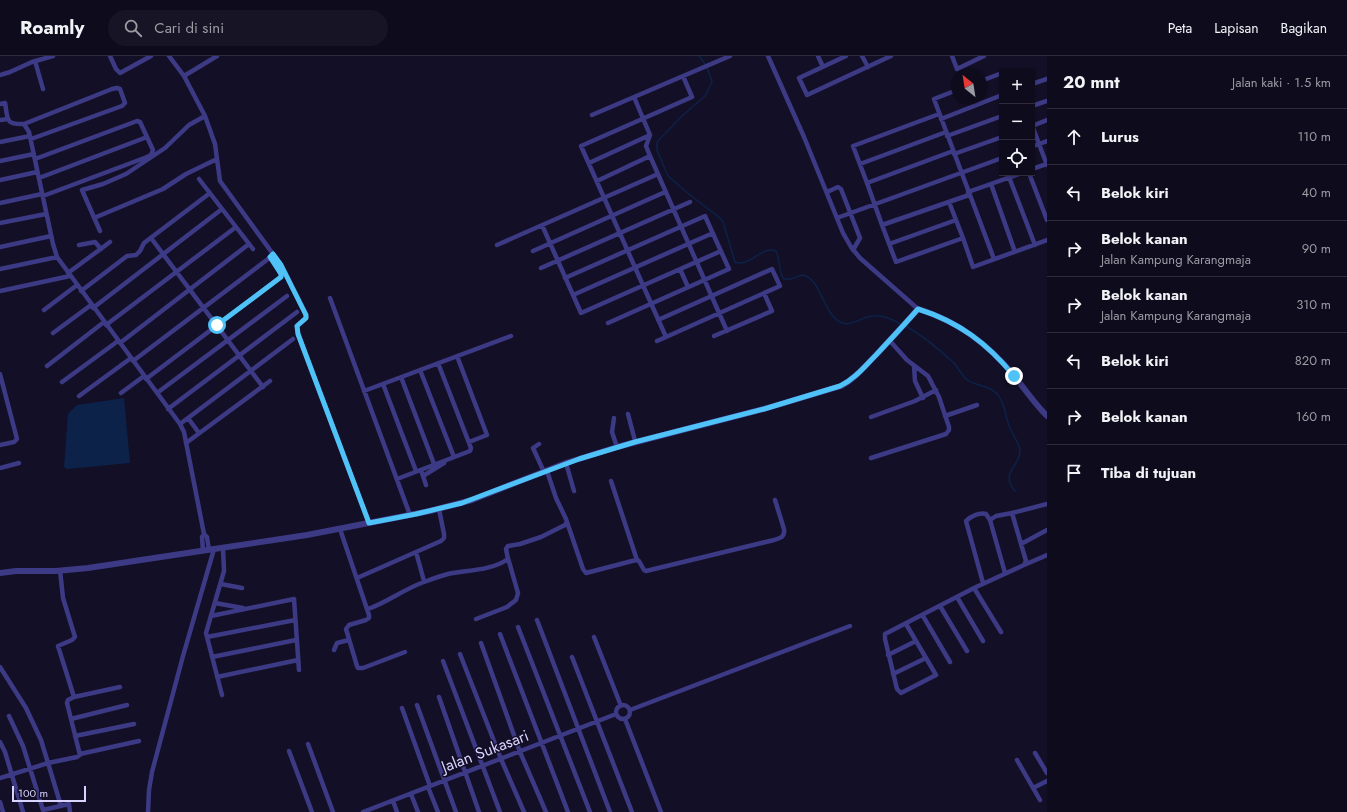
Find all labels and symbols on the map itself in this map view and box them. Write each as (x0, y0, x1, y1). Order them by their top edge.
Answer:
north arrow (951, 68, 987, 104)
route start (208, 316, 226, 334)
route end (1005, 367, 1023, 385)
street label: Jalan Sukasari (436, 724, 532, 779)
scale bar (12, 784, 86, 803)

